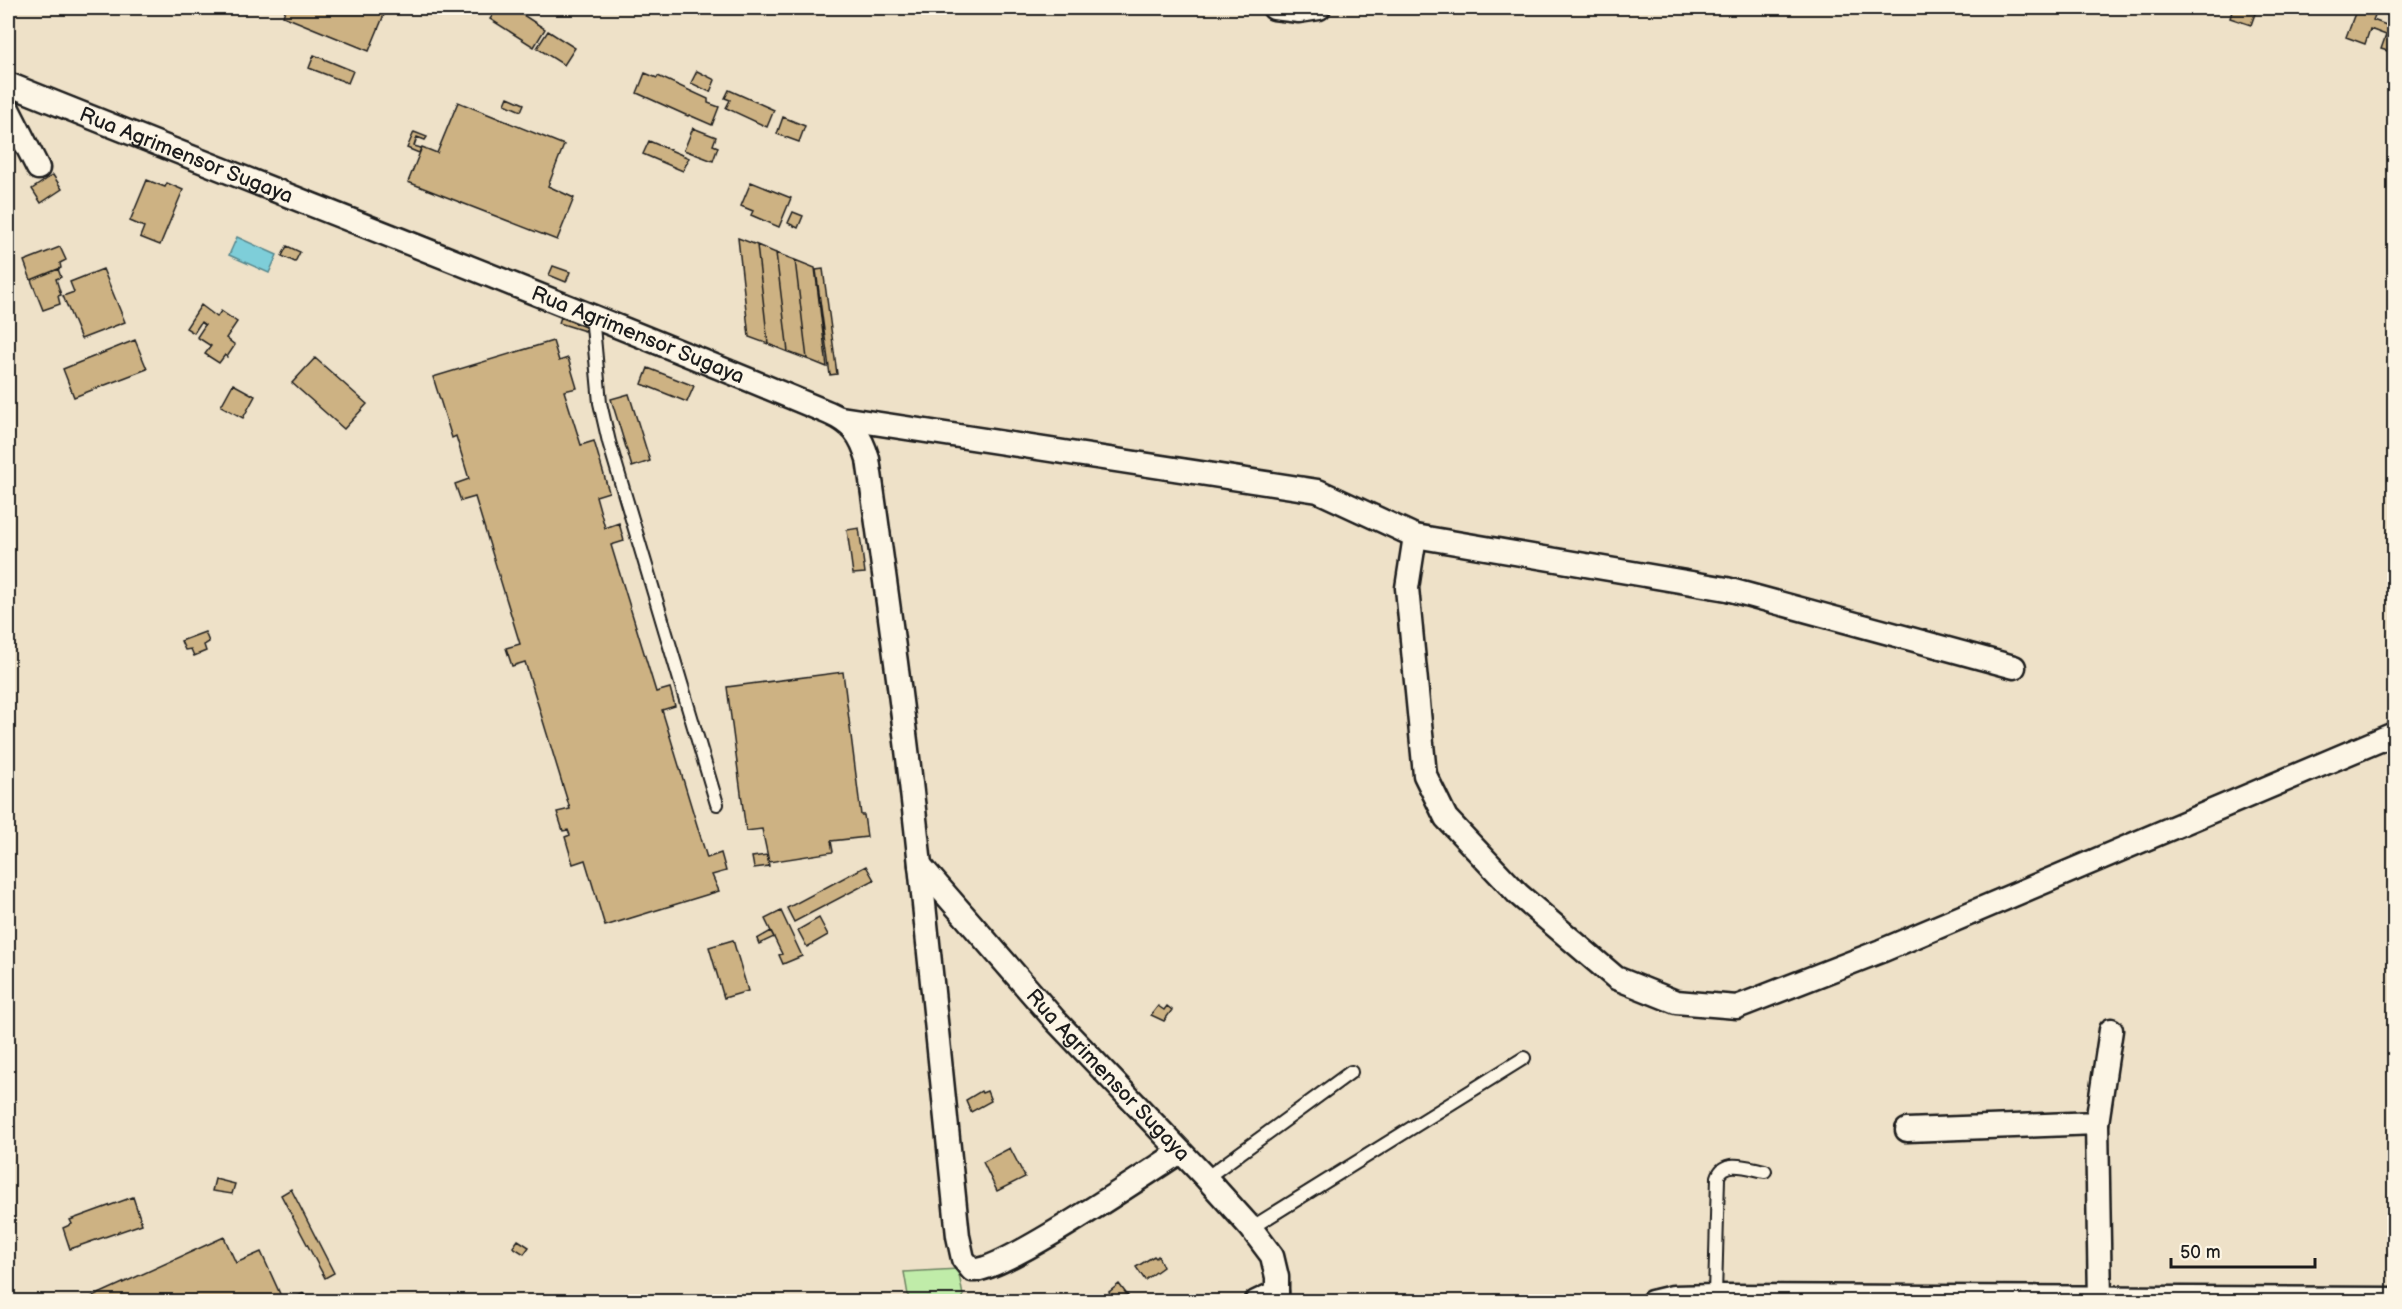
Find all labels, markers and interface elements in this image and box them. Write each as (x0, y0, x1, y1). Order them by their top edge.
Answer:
street label: Rua Agrimensor Sugaya (76, 102, 297, 209)
street label: Rua Agrimensor Sugaya (528, 281, 748, 389)
street label: Rua Agrimensor Sugaya (1021, 984, 1195, 1166)
scale bar (2171, 1231, 2315, 1269)
text: 50 m (2180, 1242, 2221, 1263)

